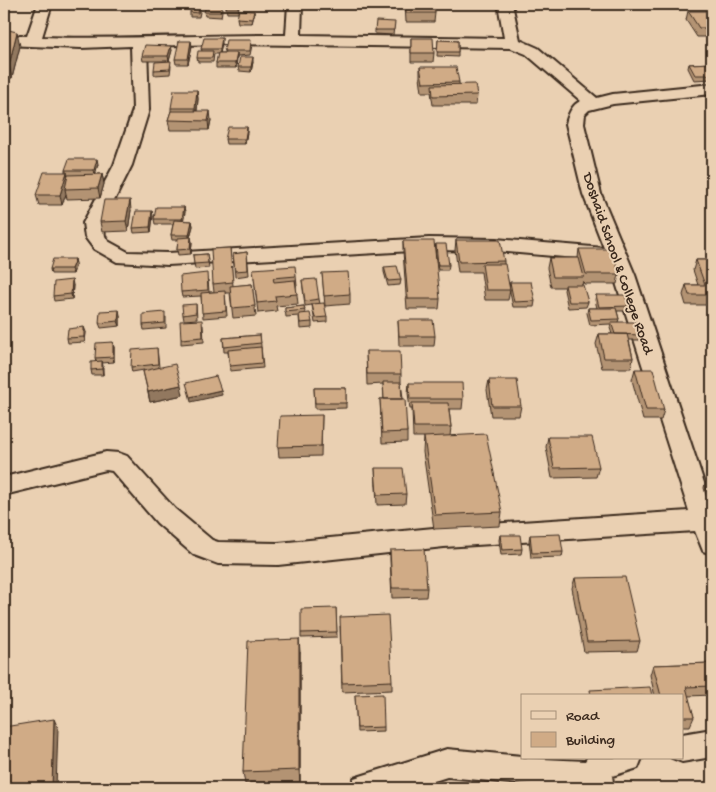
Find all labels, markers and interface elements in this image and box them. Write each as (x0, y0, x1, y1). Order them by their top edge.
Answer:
street label: Doshaid School & College Road (577, 170, 657, 358)
legend (521, 694, 684, 760)
text: Road (566, 708, 600, 726)
text: Building (565, 732, 615, 750)

